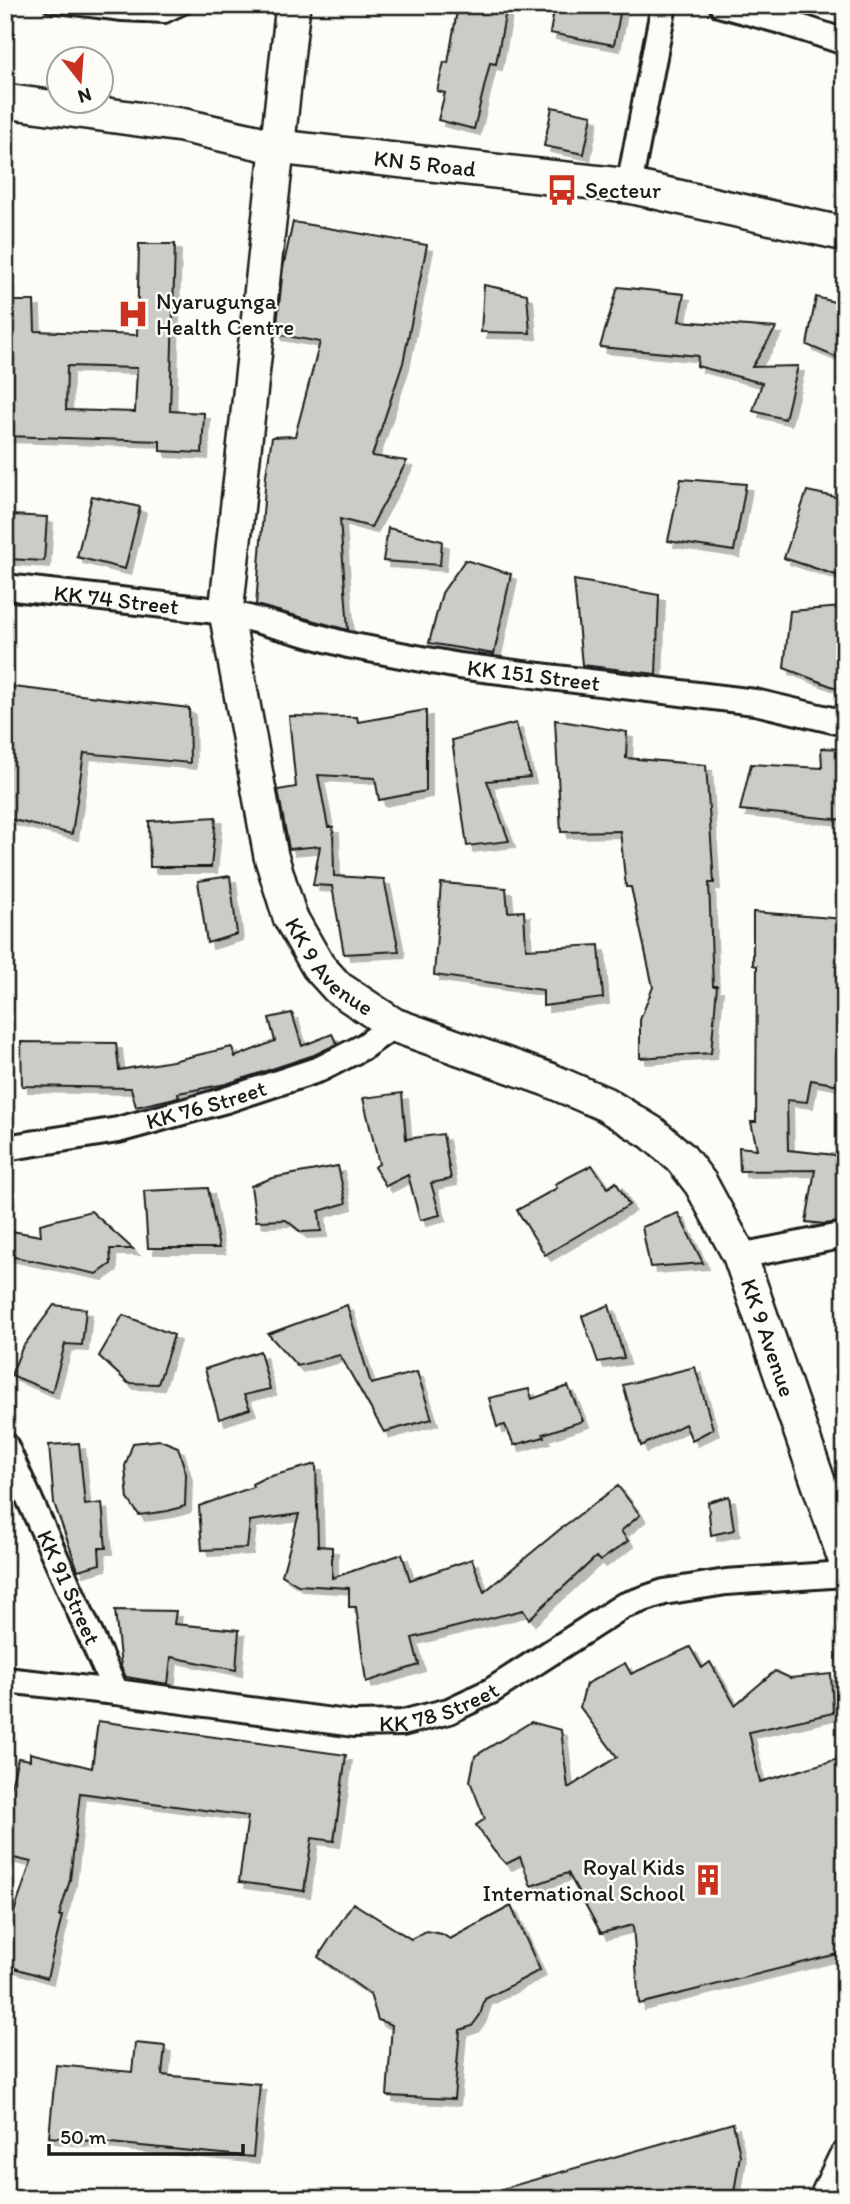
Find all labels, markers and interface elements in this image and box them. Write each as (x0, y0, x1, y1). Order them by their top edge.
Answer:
north arrow (46, 46, 116, 116)
text: N (75, 83, 94, 109)
street label: KN 5 Road (372, 144, 478, 183)
bus stop icon: Secteur (545, 173, 579, 207)
place label: Secteur (585, 176, 661, 204)
place label: Nyarugunga Health Centre (156, 287, 294, 341)
hospital icon: Nyarugunga Health Centre (116, 297, 150, 331)
street label: KK 74 Street (52, 579, 181, 621)
street label: KK 151 Street (466, 653, 602, 697)
street label: KK 9 Avenue (279, 912, 379, 1022)
street label: KK 76 Street (143, 1074, 270, 1136)
street label: KK 9 Avenue (735, 1275, 802, 1401)
street label: KK 91 Street (31, 1525, 107, 1649)
street label: KK 78 Street (379, 1676, 504, 1737)
place label: Royal Kids International School (483, 1853, 685, 1907)
building icon: Royal Kids International School (691, 1863, 725, 1897)
scale bar (49, 2113, 243, 2157)
text: 50 m (60, 2124, 107, 2149)

